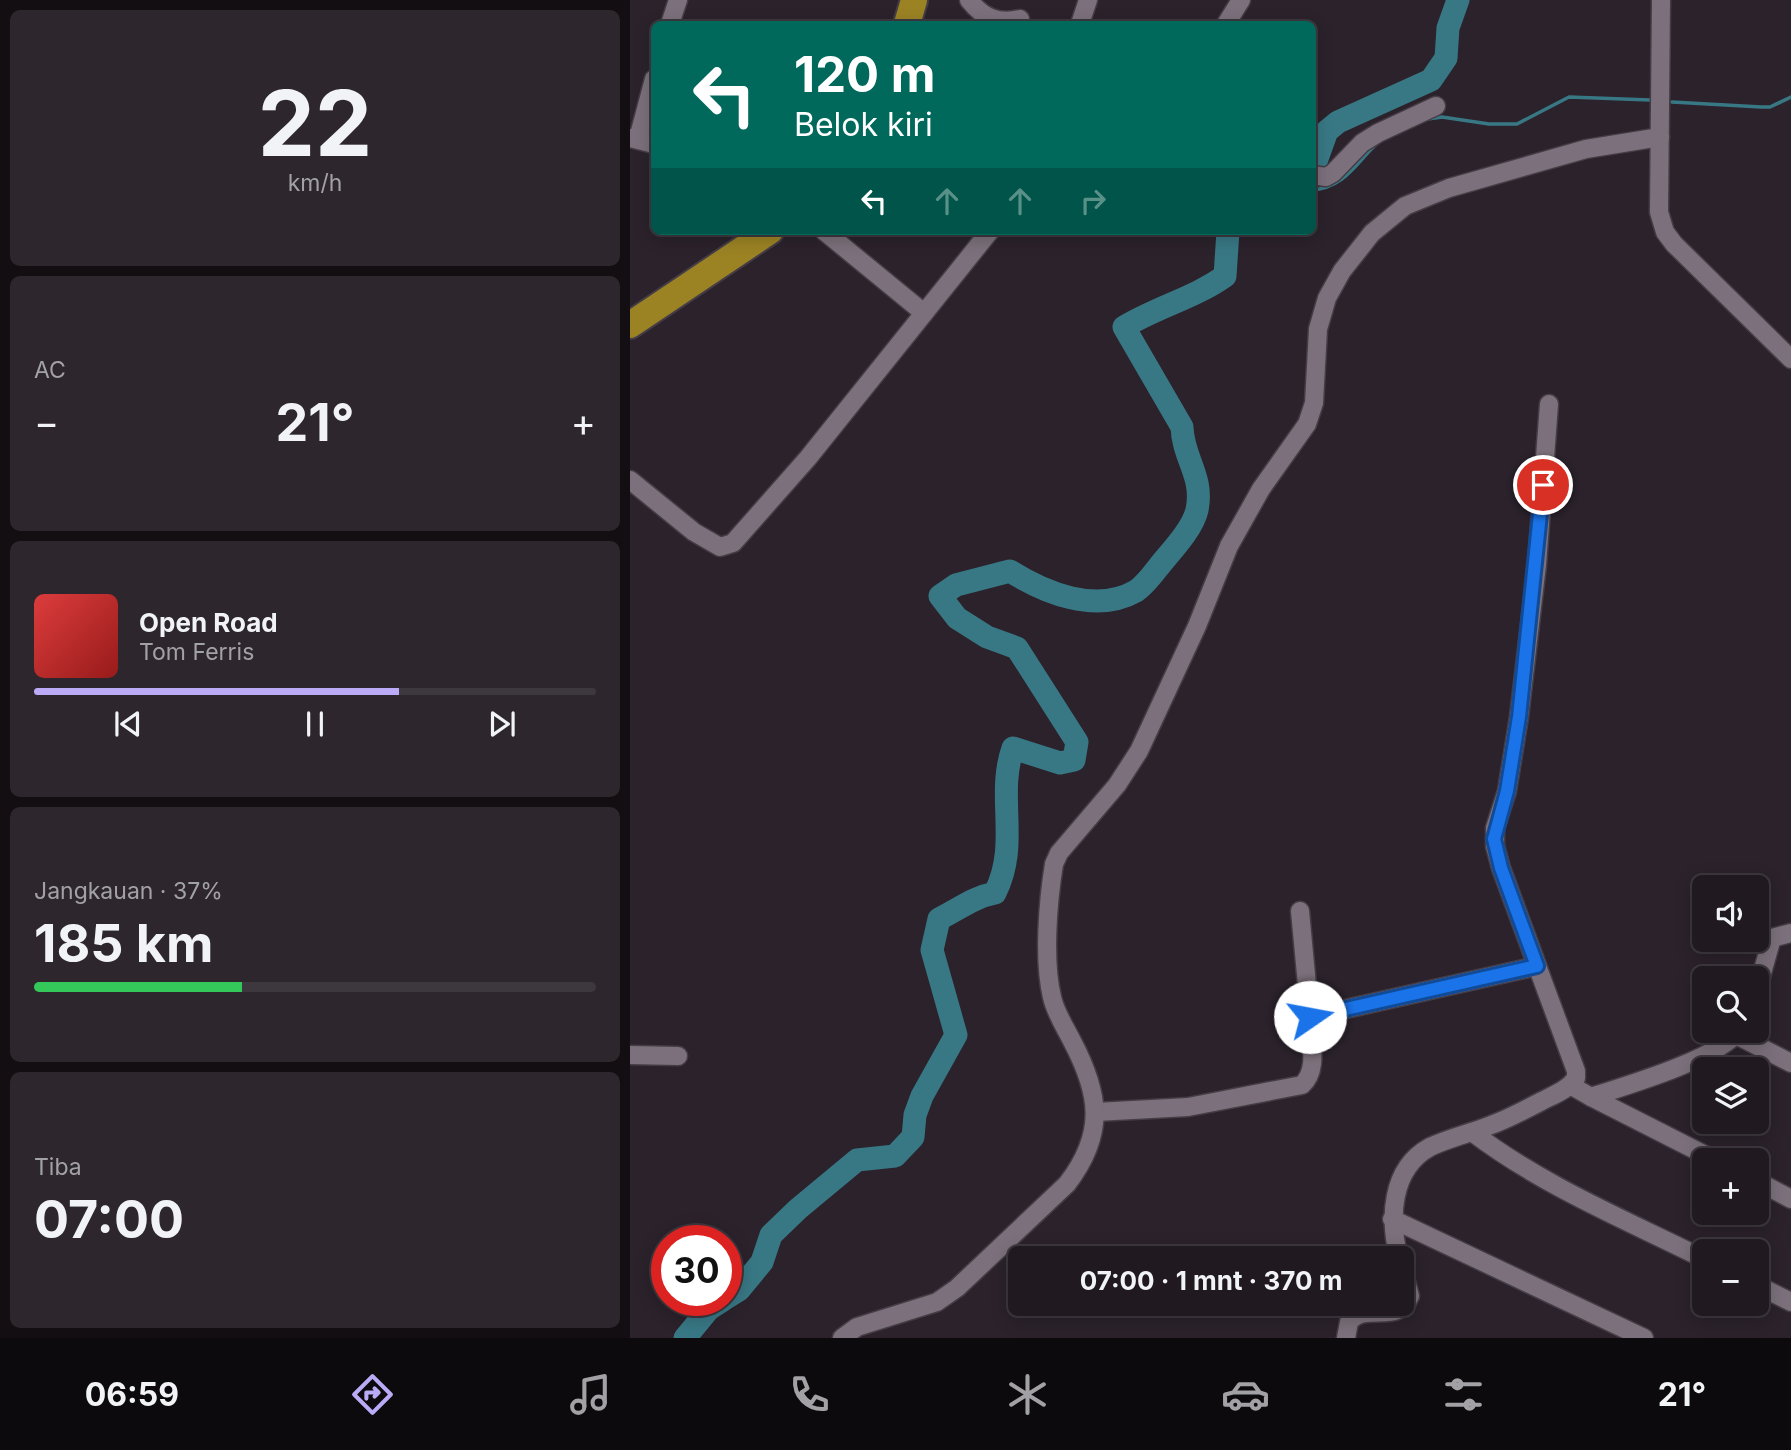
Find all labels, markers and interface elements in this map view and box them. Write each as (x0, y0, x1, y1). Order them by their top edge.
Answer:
text: 120 m (794, 45, 935, 104)
icon: left (679, 49, 770, 140)
text: 22 (258, 68, 372, 178)
text: Belok kiri (794, 105, 933, 144)
text: km/h (288, 169, 342, 197)
icon: left (855, 182, 893, 220)
icon: ahead (928, 182, 966, 220)
icon: ahead (1001, 182, 1039, 220)
icon: right (1074, 182, 1112, 220)
text: AC (34, 356, 66, 384)
text: 21° (275, 391, 355, 454)
text: − (34, 399, 59, 445)
text: + (571, 399, 596, 445)
pin (1513, 455, 1573, 515)
icon: arrive (1524, 466, 1562, 504)
text: Open Road (139, 607, 278, 638)
text: Tom Ferris (139, 638, 254, 666)
icon: previous (109, 705, 147, 743)
icon: pause (296, 705, 334, 743)
icon: next (483, 705, 521, 743)
map controls (1692, 875, 1769, 1316)
button: sound (1692, 875, 1769, 952)
text: Jangkauan · 37% (34, 877, 223, 905)
text: 185 km (34, 912, 213, 975)
button: search (1692, 966, 1769, 1043)
position arrow (1273, 980, 1347, 1054)
button: layers (1692, 1057, 1769, 1134)
button: + (1692, 1148, 1769, 1225)
text: Tiba (34, 1153, 82, 1181)
text: 07:00 (34, 1188, 184, 1251)
speed limit sign: 30 (651, 1225, 742, 1316)
button: − (1692, 1239, 1769, 1316)
text: 07:00 · 1 mnt · 370 m (1080, 1265, 1342, 1296)
icon: directions (348, 1370, 397, 1419)
icon: music (566, 1370, 615, 1419)
icon: phone (785, 1370, 834, 1419)
icon: climate (1003, 1370, 1052, 1419)
icon: car (1221, 1370, 1270, 1419)
icon: filters (1439, 1370, 1488, 1419)
text: 06:59 (85, 1375, 179, 1414)
text: 21° (1658, 1375, 1706, 1414)

